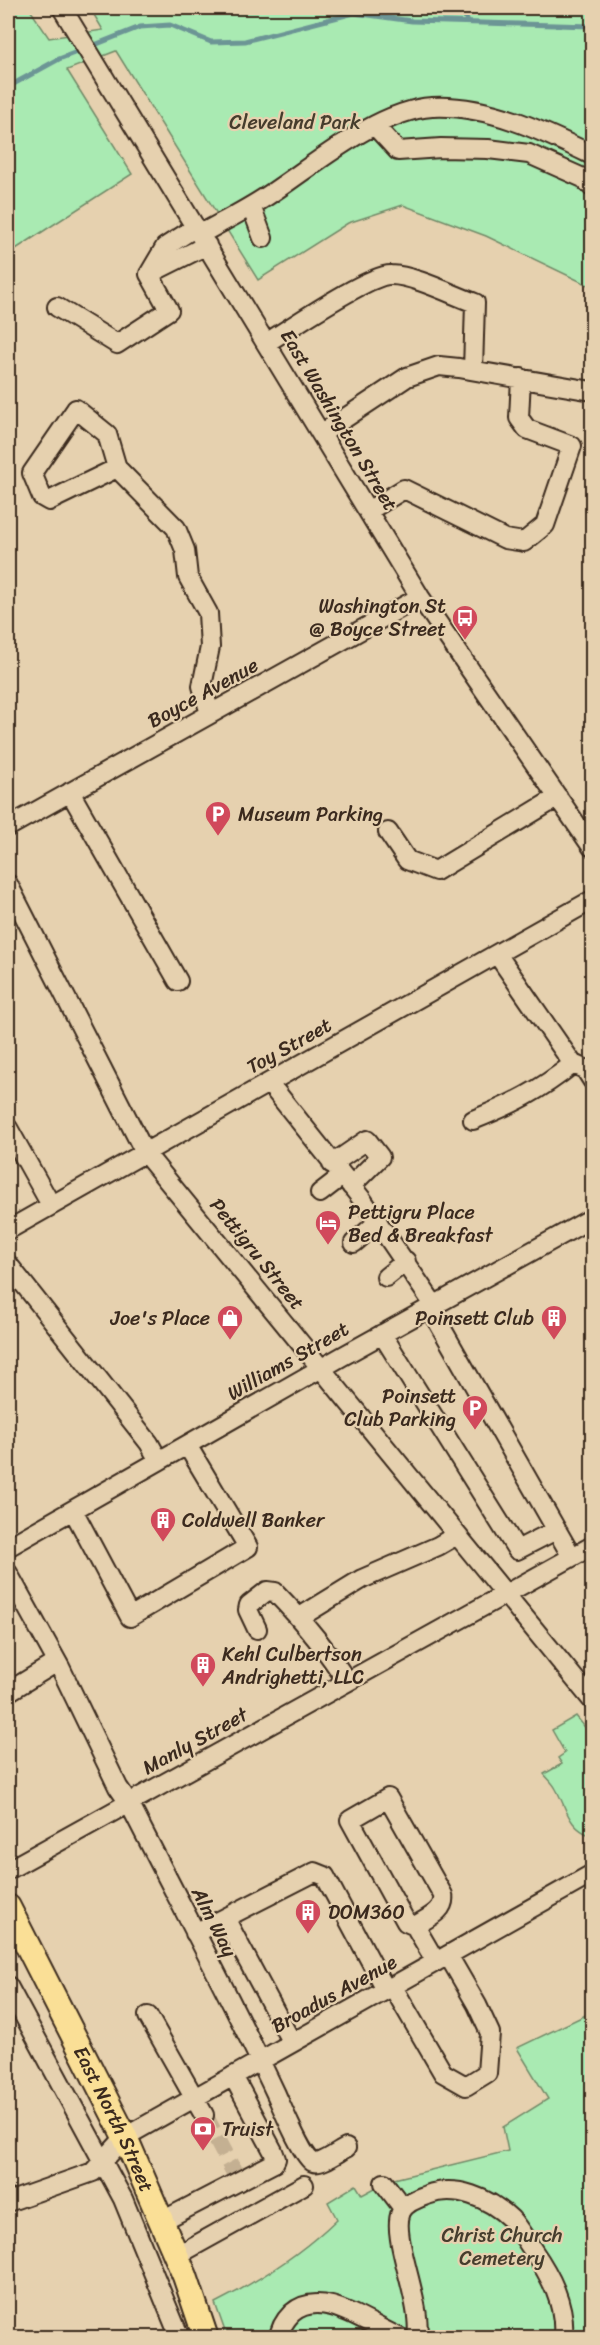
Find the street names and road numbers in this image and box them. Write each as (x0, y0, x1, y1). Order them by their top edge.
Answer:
street label: East Washington Street (271, 322, 407, 518)
street label: Boyce Avenue (141, 648, 265, 738)
street label: Toy Street (240, 1008, 338, 1084)
street label: Pettigru Street (200, 1190, 314, 1318)
street label: Williams Street (220, 1312, 356, 1410)
street label: Manly Street (136, 1697, 255, 1785)
street label: Alm Way (181, 1880, 247, 1964)
street label: Broadus Avenue (264, 1945, 404, 2043)
street label: East North Street (64, 2039, 164, 2198)

